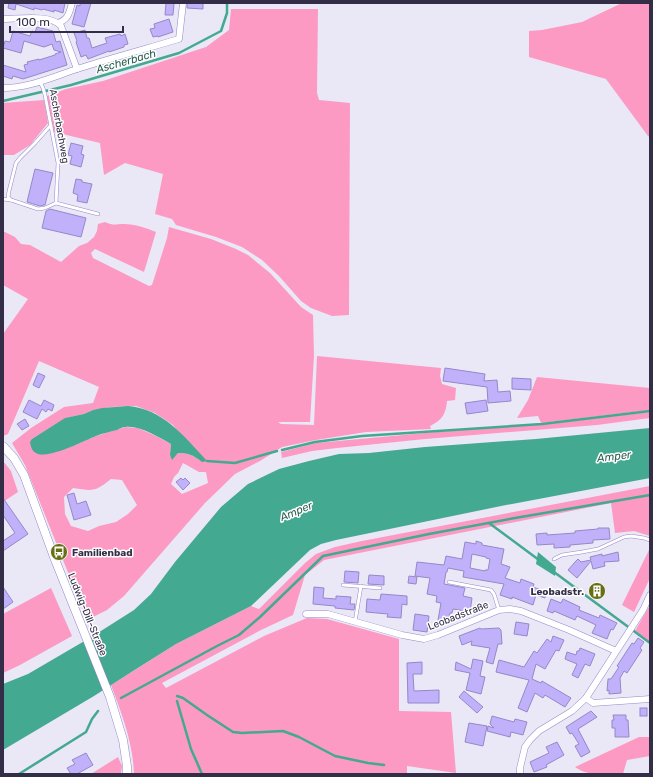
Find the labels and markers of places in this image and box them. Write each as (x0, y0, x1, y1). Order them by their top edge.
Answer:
bus stop icon: Familienbad (49, 542, 69, 562)
place label: Familienbad (72, 547, 133, 559)
building icon: Leobadstr. (587, 581, 607, 601)
place label: Leobadstr. (530, 586, 584, 598)

